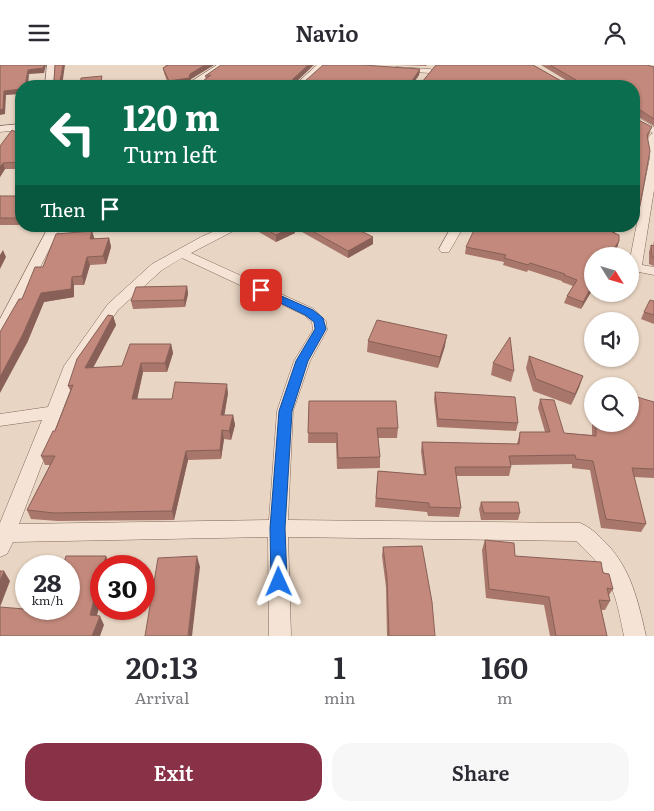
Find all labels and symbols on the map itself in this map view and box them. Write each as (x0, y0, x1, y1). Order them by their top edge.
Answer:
north arrow (584, 247, 639, 303)
pin (240, 269, 282, 311)
speed limit sign: 30 (90, 555, 155, 620)
position arrow (252, 555, 304, 607)

